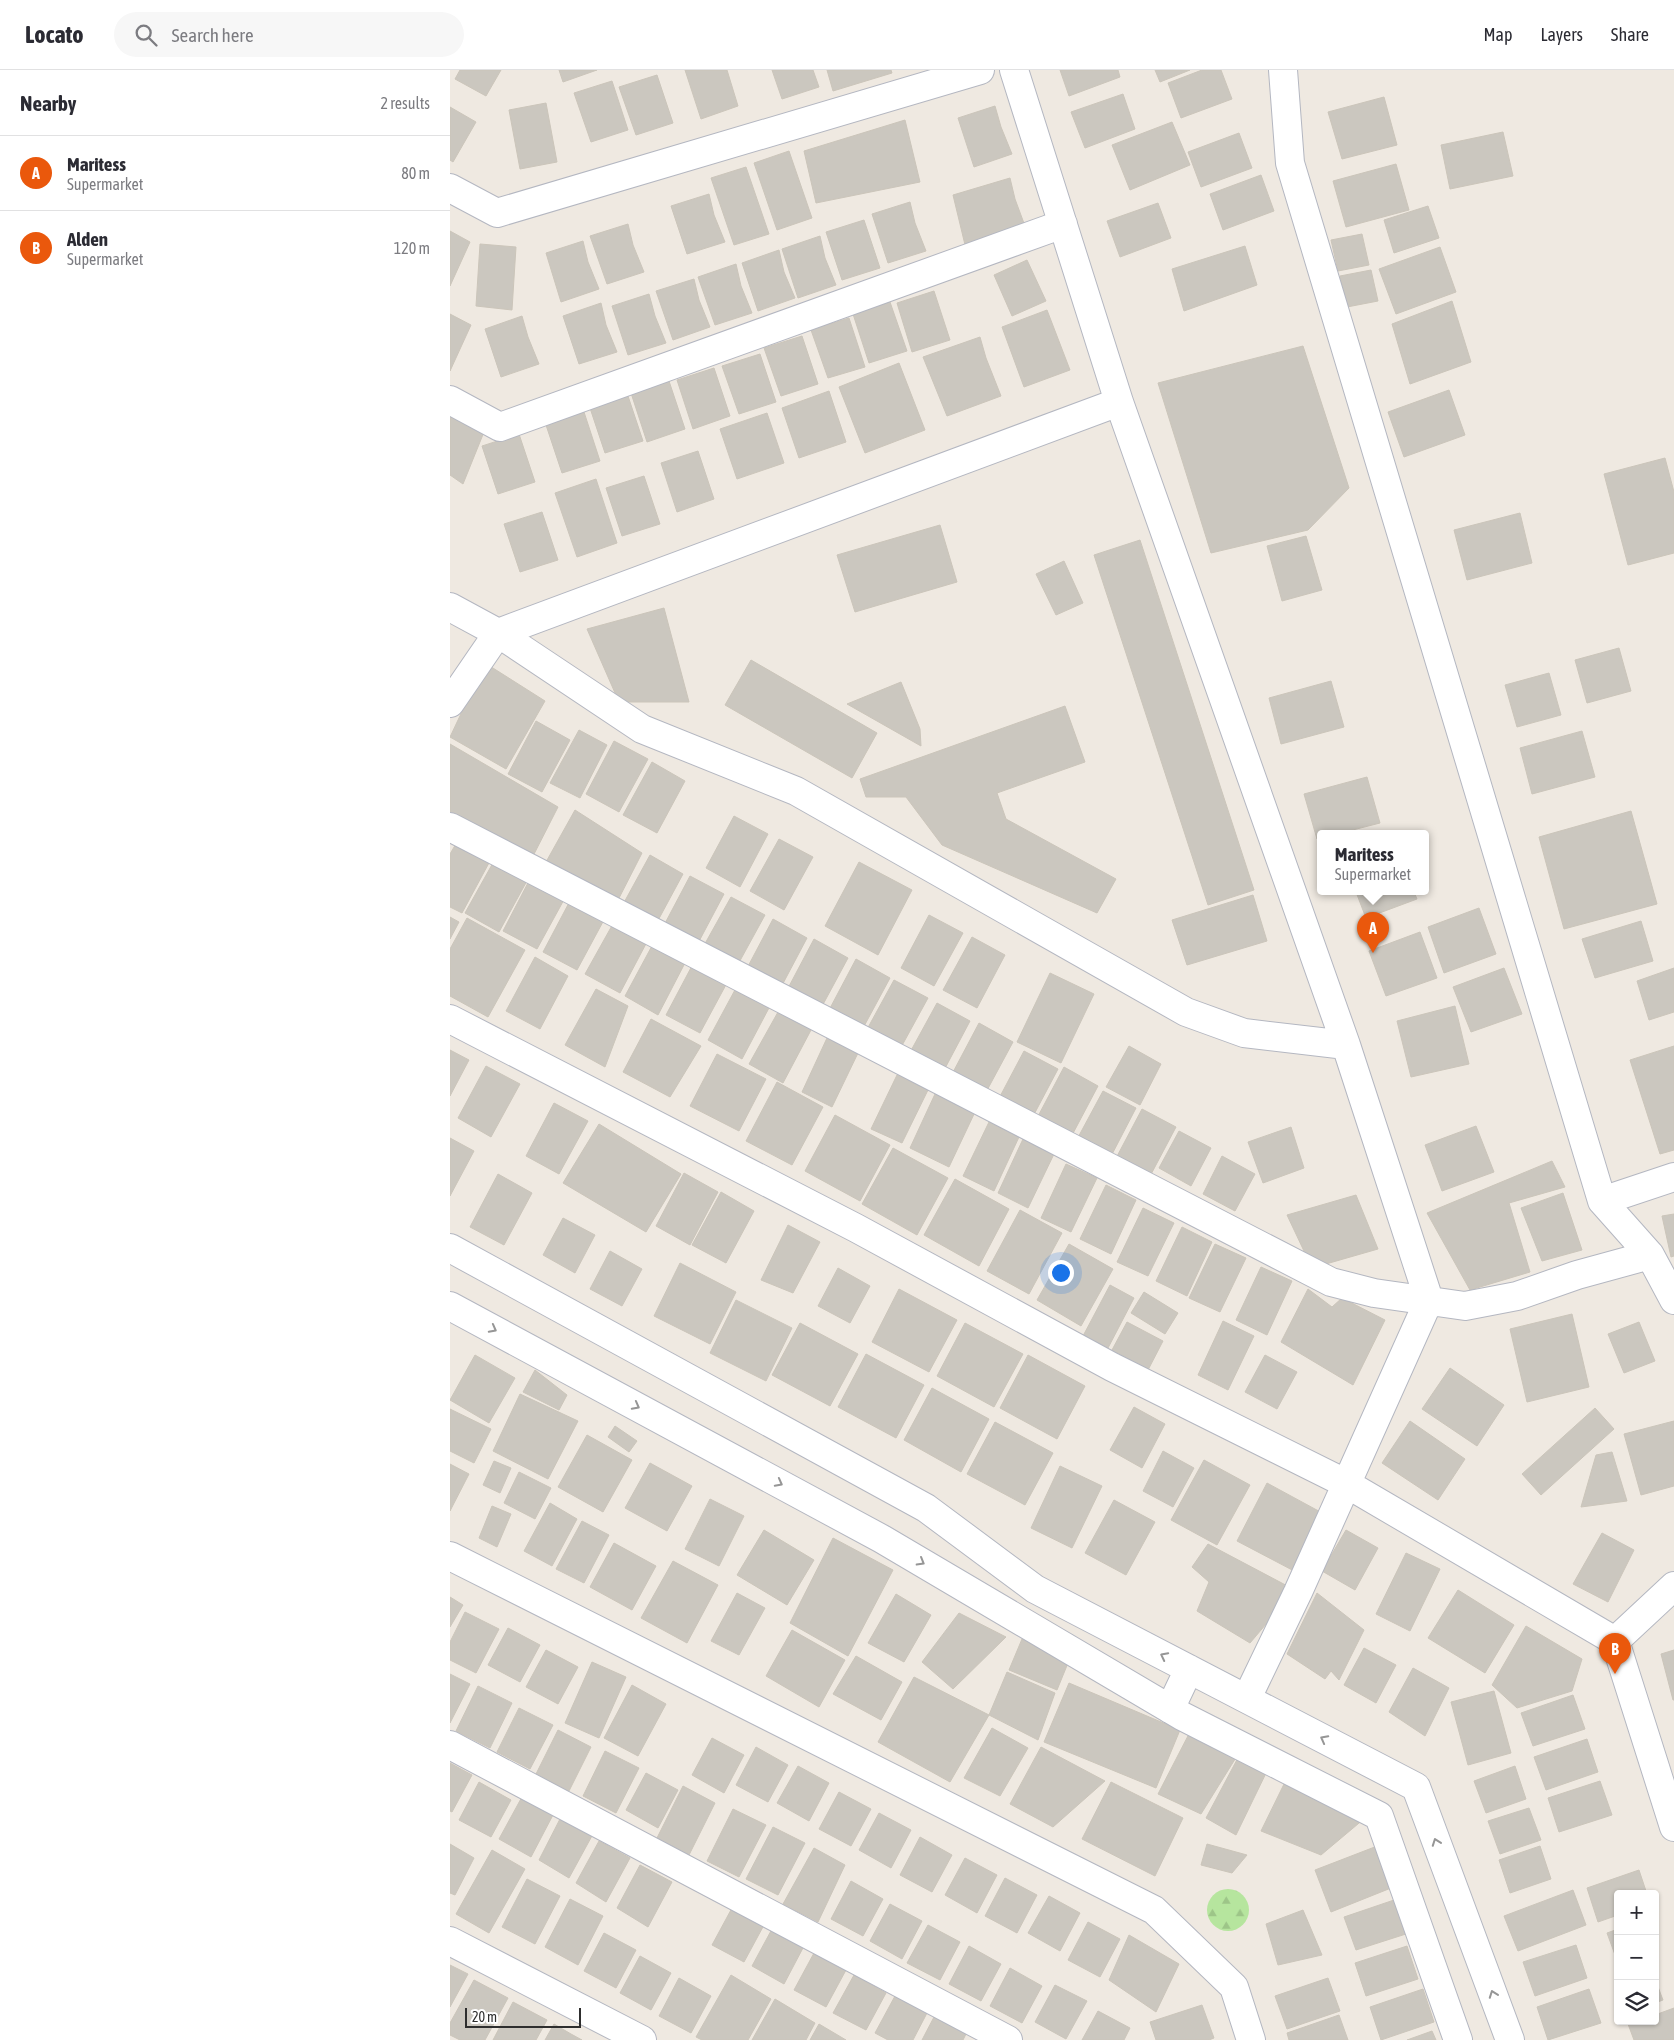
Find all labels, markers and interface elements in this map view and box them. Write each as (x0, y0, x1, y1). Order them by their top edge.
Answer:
search box (114, 12, 464, 57)
text: Locato (25, 21, 84, 48)
icon: search (132, 21, 160, 49)
text: Search here (172, 24, 254, 46)
text: Map (1483, 24, 1512, 45)
text: Layers (1540, 24, 1583, 45)
text: Share (1611, 24, 1649, 45)
text: Nearby (20, 91, 76, 115)
text: 2 results (380, 94, 430, 112)
text: Maritess (67, 153, 126, 175)
text: A (32, 164, 40, 182)
text: 80 m (401, 164, 430, 182)
text: Supermarket (67, 175, 143, 193)
text: Alden (67, 228, 108, 250)
text: B (32, 239, 40, 257)
text: 120 m (394, 239, 430, 257)
text: Supermarket (67, 250, 143, 268)
popup (1317, 830, 1429, 895)
text: Maritess (1335, 843, 1394, 865)
text: Supermarket (1335, 865, 1411, 883)
pin: A (1357, 912, 1389, 953)
your location (1048, 1260, 1074, 1286)
one-way arrow (488, 1323, 497, 1333)
one-way arrow (630, 1400, 639, 1410)
one-way arrow (773, 1477, 782, 1487)
one-way arrow (915, 1556, 924, 1566)
pin: B (1599, 1633, 1631, 1674)
one-way arrow (1160, 1652, 1169, 1662)
one-way arrow (1320, 1735, 1329, 1745)
one-way arrow (1432, 1838, 1442, 1847)
map controls (1614, 1890, 1659, 2025)
button: + (1614, 1890, 1659, 1935)
button: − (1614, 1935, 1659, 1980)
button: layers (1614, 1980, 1659, 2025)
one-way arrow (1489, 1990, 1499, 1999)
scale bar (465, 2005, 581, 2028)
text: 20 m (472, 2009, 497, 2025)

